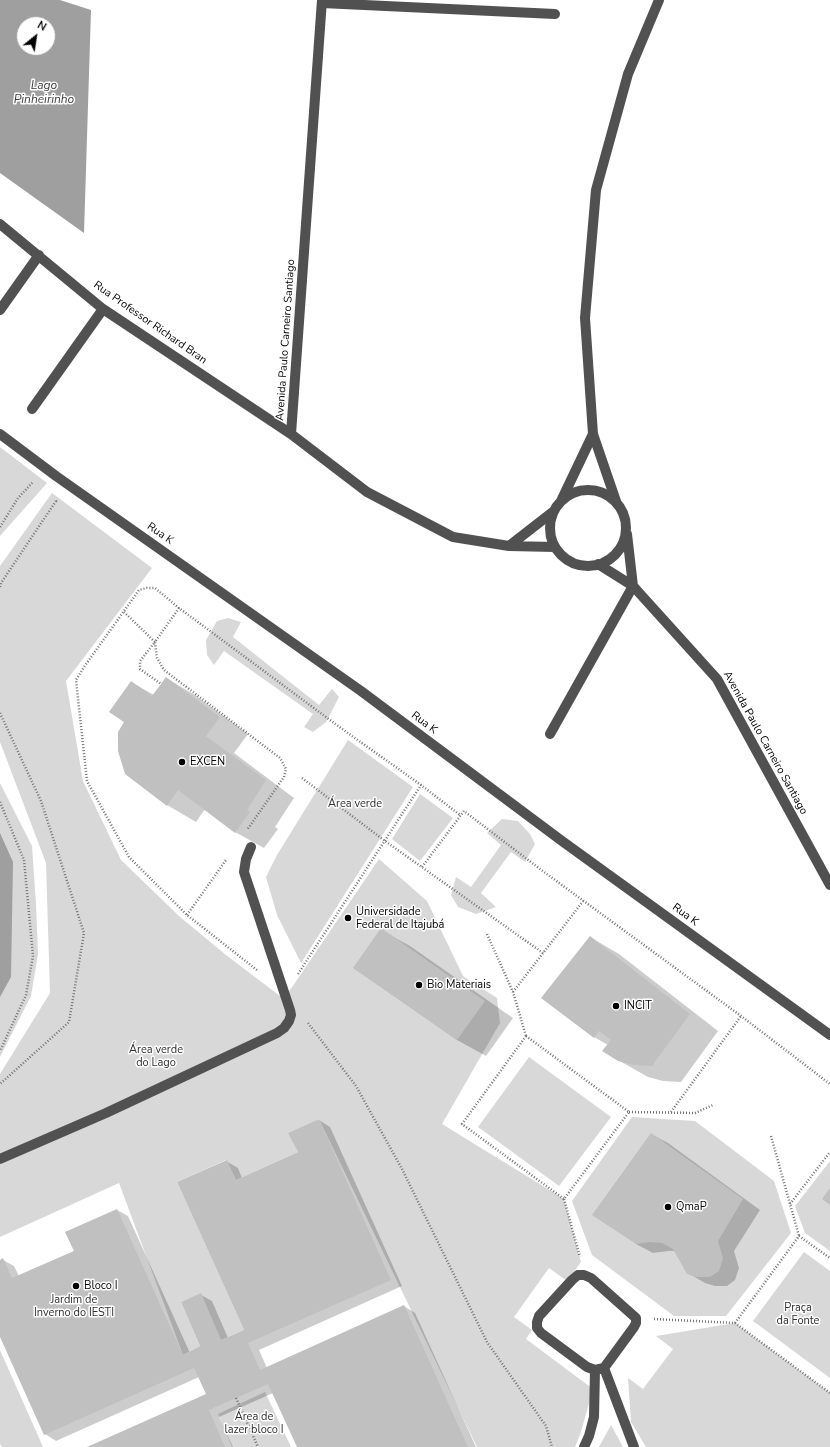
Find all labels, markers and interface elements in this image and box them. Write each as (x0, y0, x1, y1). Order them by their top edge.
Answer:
north arrow (16, 16, 56, 56)
text: N (34, 17, 49, 35)
water label: Lago Pinheirinho (14, 79, 74, 107)
street label: Avenida Paulo Carneiro Santiago (274, 259, 298, 421)
street label: Rua Professor Richard Bran (91, 279, 209, 367)
street label: Rua K (144, 520, 176, 548)
street label: Avenida Paulo Carneiro Santiago (720, 669, 810, 817)
street label: Rua K (408, 709, 440, 737)
place label: EXCEN (190, 755, 225, 769)
marker: EXCEN (177, 757, 187, 767)
park label: Área verde (328, 797, 382, 811)
street label: Rua K (669, 901, 701, 929)
place label: Universidade Federal de Itajubá (356, 905, 444, 931)
marker: Universidade Federal de Itajubá (343, 913, 353, 923)
place label: Bio Materiais (427, 978, 491, 992)
marker: Bio Materiais (414, 980, 424, 990)
place label: INCIT (624, 999, 652, 1013)
marker: INCIT (611, 1001, 621, 1011)
park label: Área verde do Lago (129, 1043, 183, 1069)
place label: QmaP (676, 1200, 707, 1214)
marker: QmaP (663, 1202, 673, 1212)
place label: Bloco I (84, 1279, 117, 1293)
marker: Bloco I (71, 1281, 81, 1291)
park label: Jardim de Inverno do IESTI (34, 1293, 114, 1319)
park label: Praça da Fonte (777, 1301, 819, 1327)
park label: Área de lazer bloco I (224, 1410, 284, 1436)

